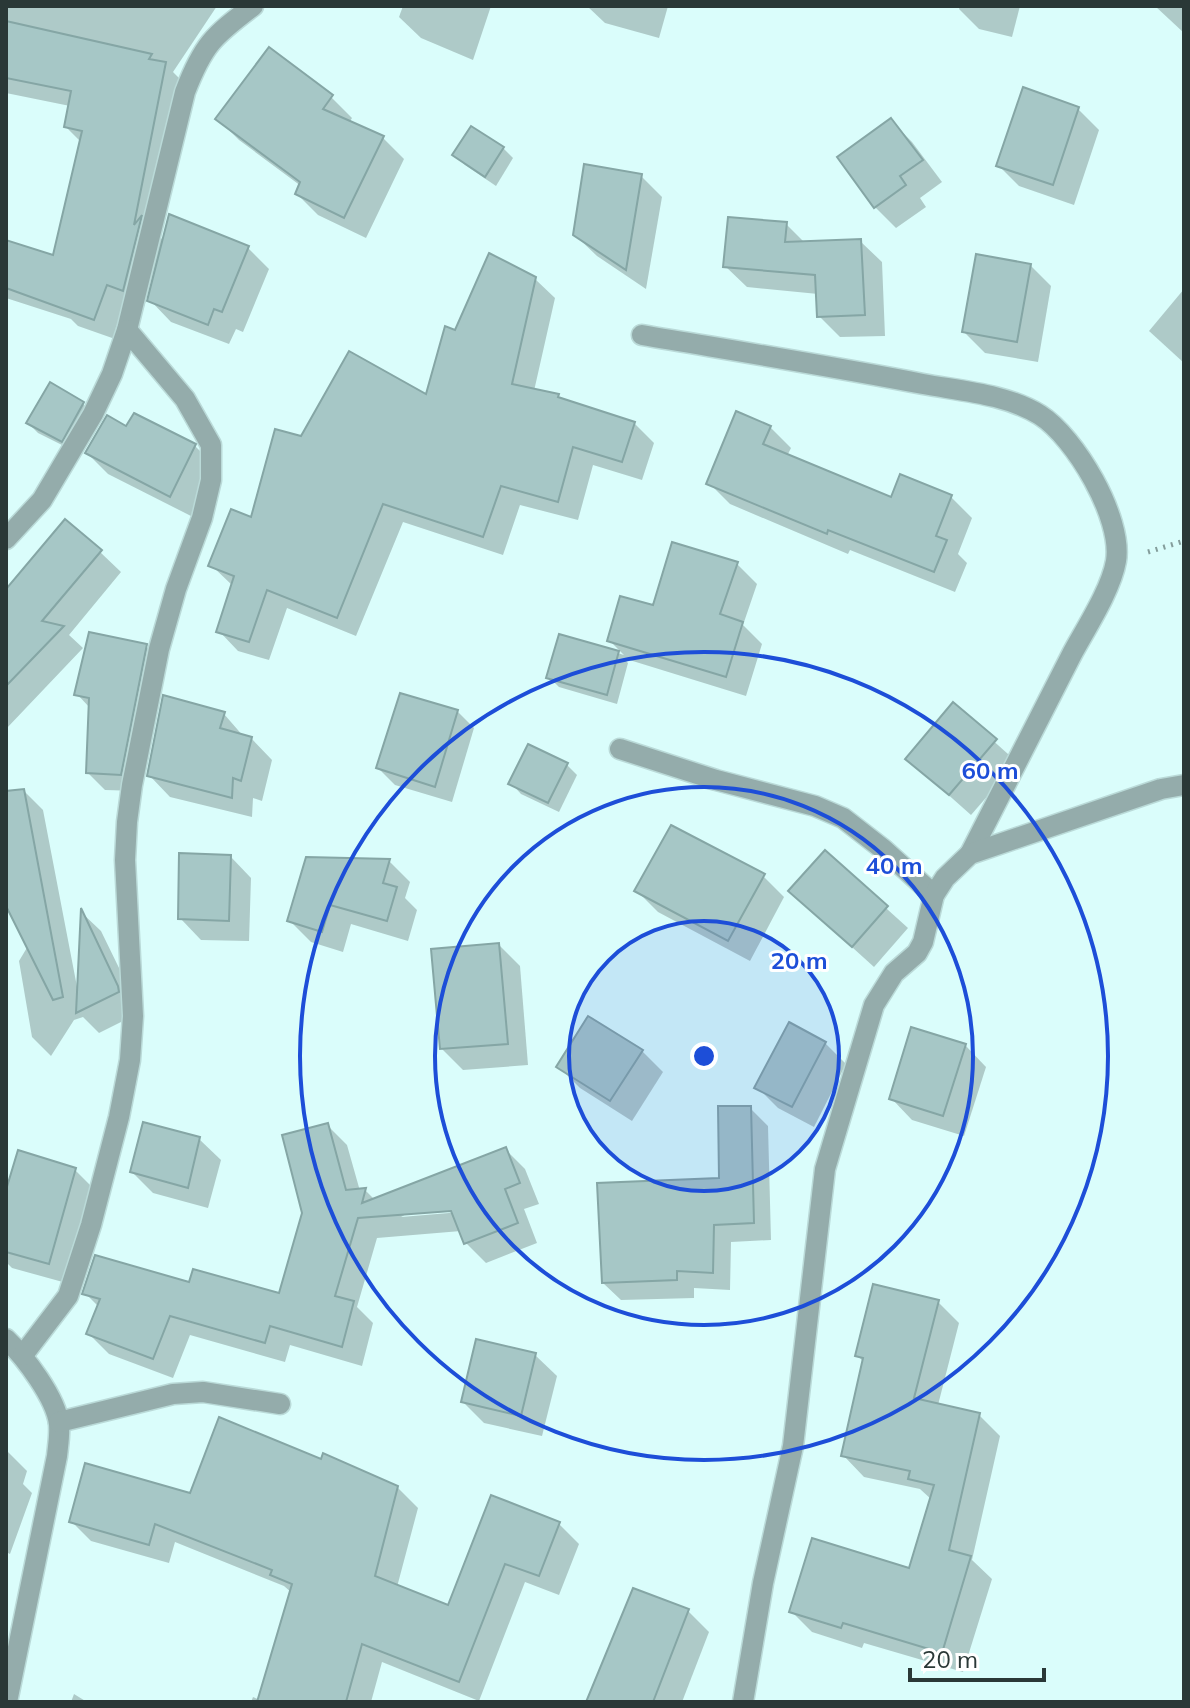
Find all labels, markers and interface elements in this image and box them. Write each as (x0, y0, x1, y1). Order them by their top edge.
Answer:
text: 60 m (962, 755, 1018, 785)
text: 40 m (866, 850, 922, 880)
text: 20 m (771, 945, 827, 975)
centre of rings (690, 1042, 718, 1070)
scale bar (910, 1632, 1044, 1682)
text: 20 m (922, 1644, 978, 1674)

